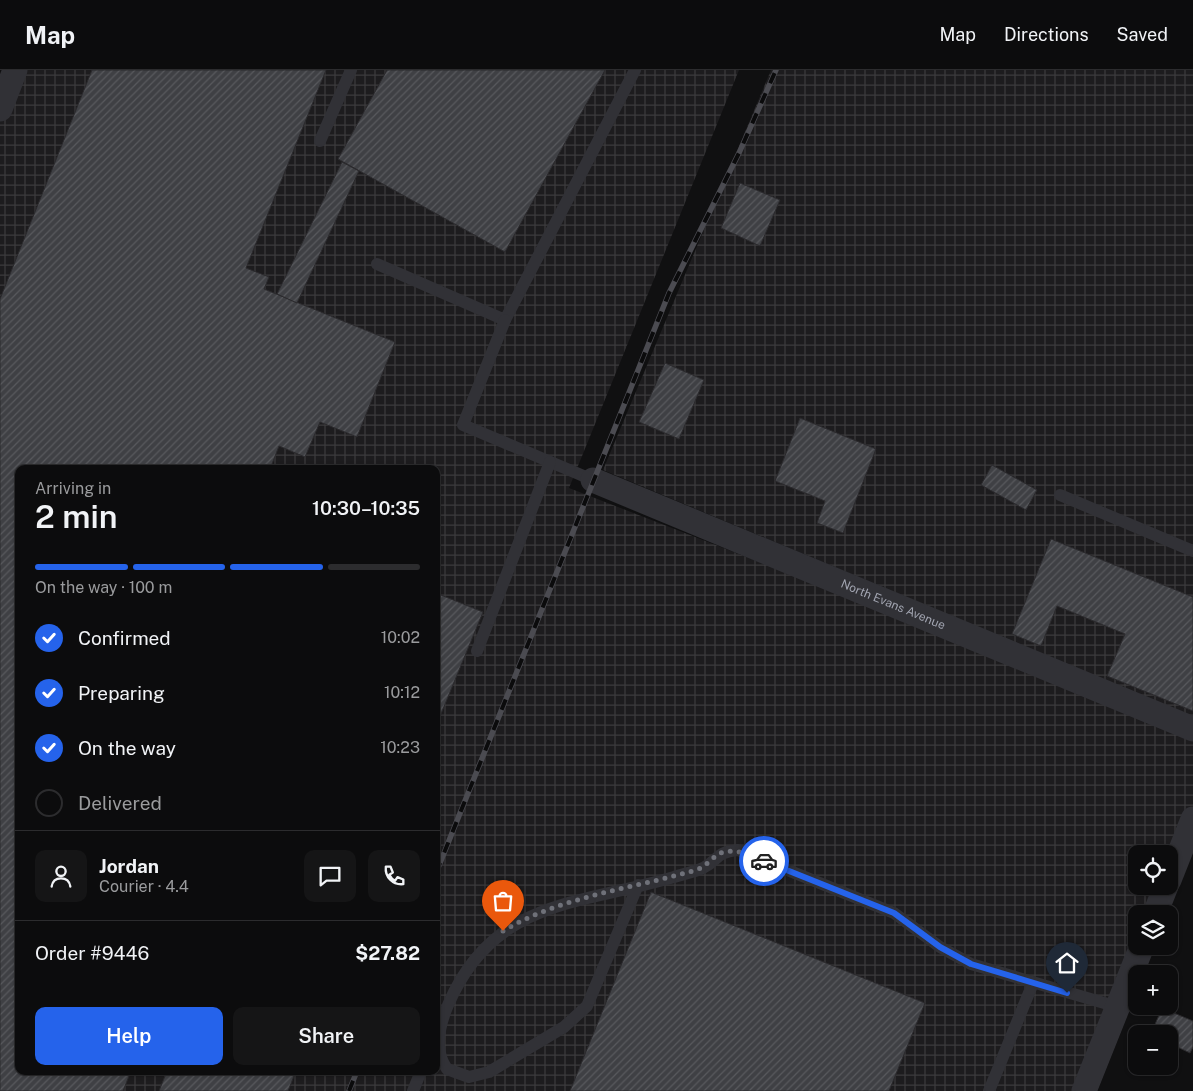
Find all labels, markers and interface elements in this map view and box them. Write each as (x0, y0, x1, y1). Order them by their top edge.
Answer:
text: Map (25, 21, 75, 49)
text: Map (939, 24, 976, 45)
text: Directions (1004, 24, 1089, 45)
text: Saved (1117, 24, 1168, 45)
text: Arriving in (35, 479, 111, 498)
text: 10:30–10:35 (312, 497, 420, 519)
text: 2 min (35, 498, 118, 535)
street label: North Evans Avenue (839, 577, 948, 633)
text: On the way · 100 m (35, 578, 172, 597)
icon: check (35, 624, 63, 652)
text: Confirmed (78, 627, 171, 649)
text: 10:02 (381, 628, 420, 647)
icon: check (35, 679, 63, 707)
text: Preparing (78, 682, 165, 704)
text: 10:12 (384, 683, 420, 702)
icon: check (35, 734, 63, 762)
text: On the way (78, 737, 176, 759)
text: 10:23 (380, 738, 420, 757)
text: Delivered (78, 792, 162, 814)
courier (739, 836, 789, 886)
map controls (1128, 845, 1178, 1075)
button: locate (1128, 845, 1178, 895)
icon: car (750, 847, 778, 875)
button: person (35, 850, 87, 902)
button: chat (304, 850, 356, 902)
button: phone (368, 850, 420, 902)
text: Jordan (99, 855, 159, 877)
text: Courier · 4.4 (99, 877, 189, 896)
pin (482, 880, 524, 931)
icon: bag (489, 887, 517, 915)
button: layers (1128, 905, 1178, 955)
text: Order #9446 (35, 942, 149, 964)
text: $27.82 (355, 942, 420, 964)
pin (1046, 942, 1088, 993)
icon: home (1053, 949, 1081, 977)
button: + (1128, 965, 1178, 1015)
button: Help (35, 1007, 223, 1065)
button: Share (233, 1007, 420, 1065)
button: − (1128, 1025, 1178, 1075)

